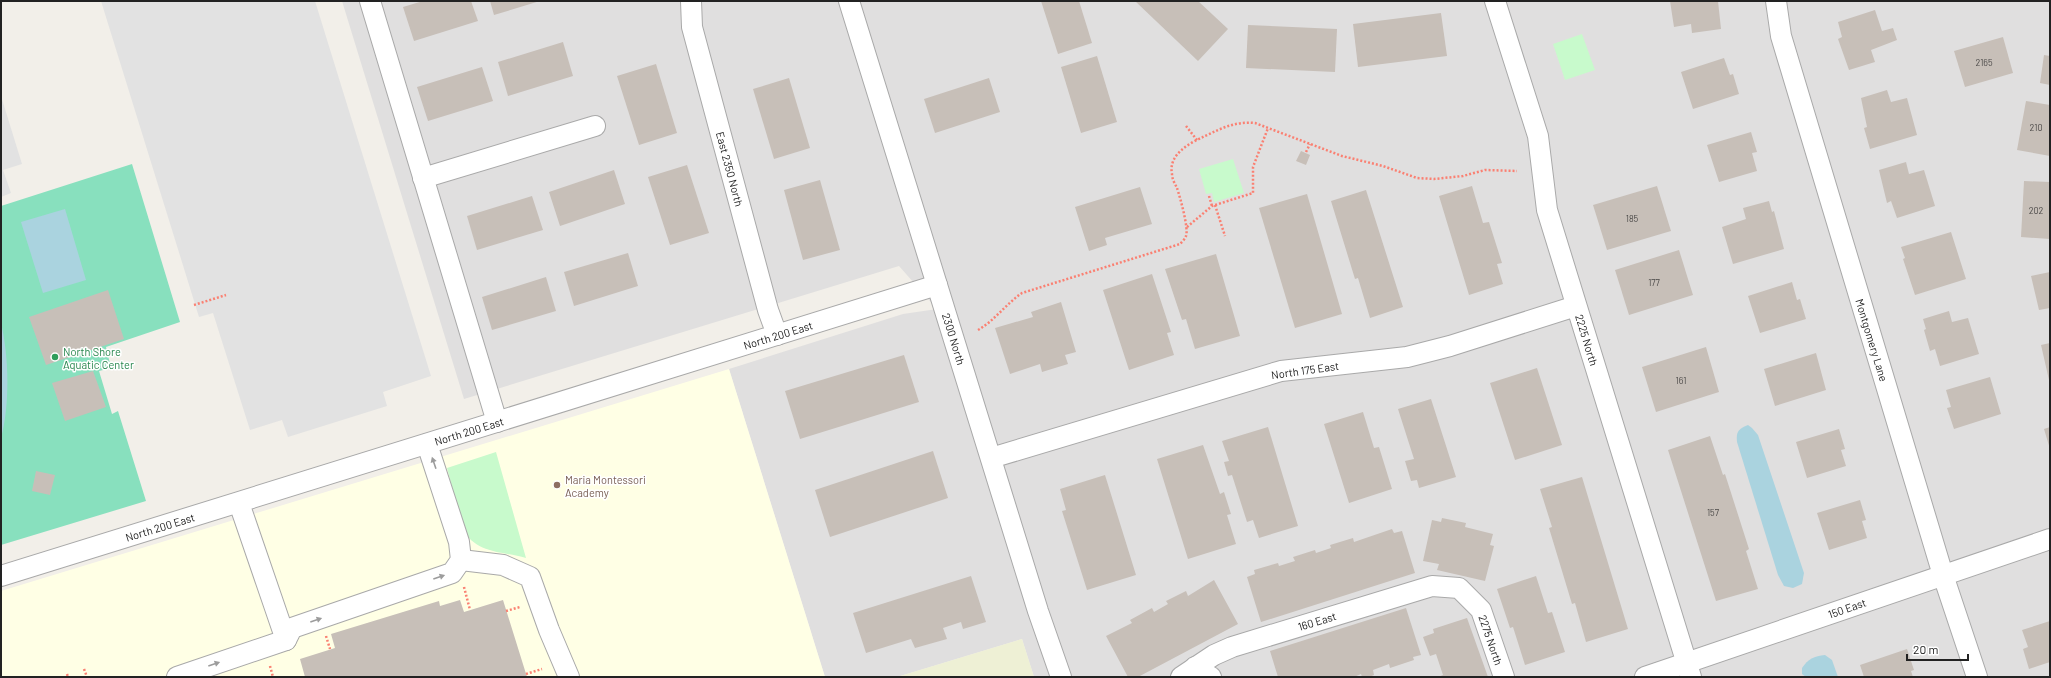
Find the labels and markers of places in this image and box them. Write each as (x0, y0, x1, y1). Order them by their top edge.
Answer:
place label: North Shore Aquatic Center (63, 345, 134, 371)
marker: North Shore Aquatic Center (50, 352, 60, 362)
place label: Maria Montessori Academy (565, 473, 646, 499)
marker: Maria Montessori Academy (552, 480, 562, 490)

